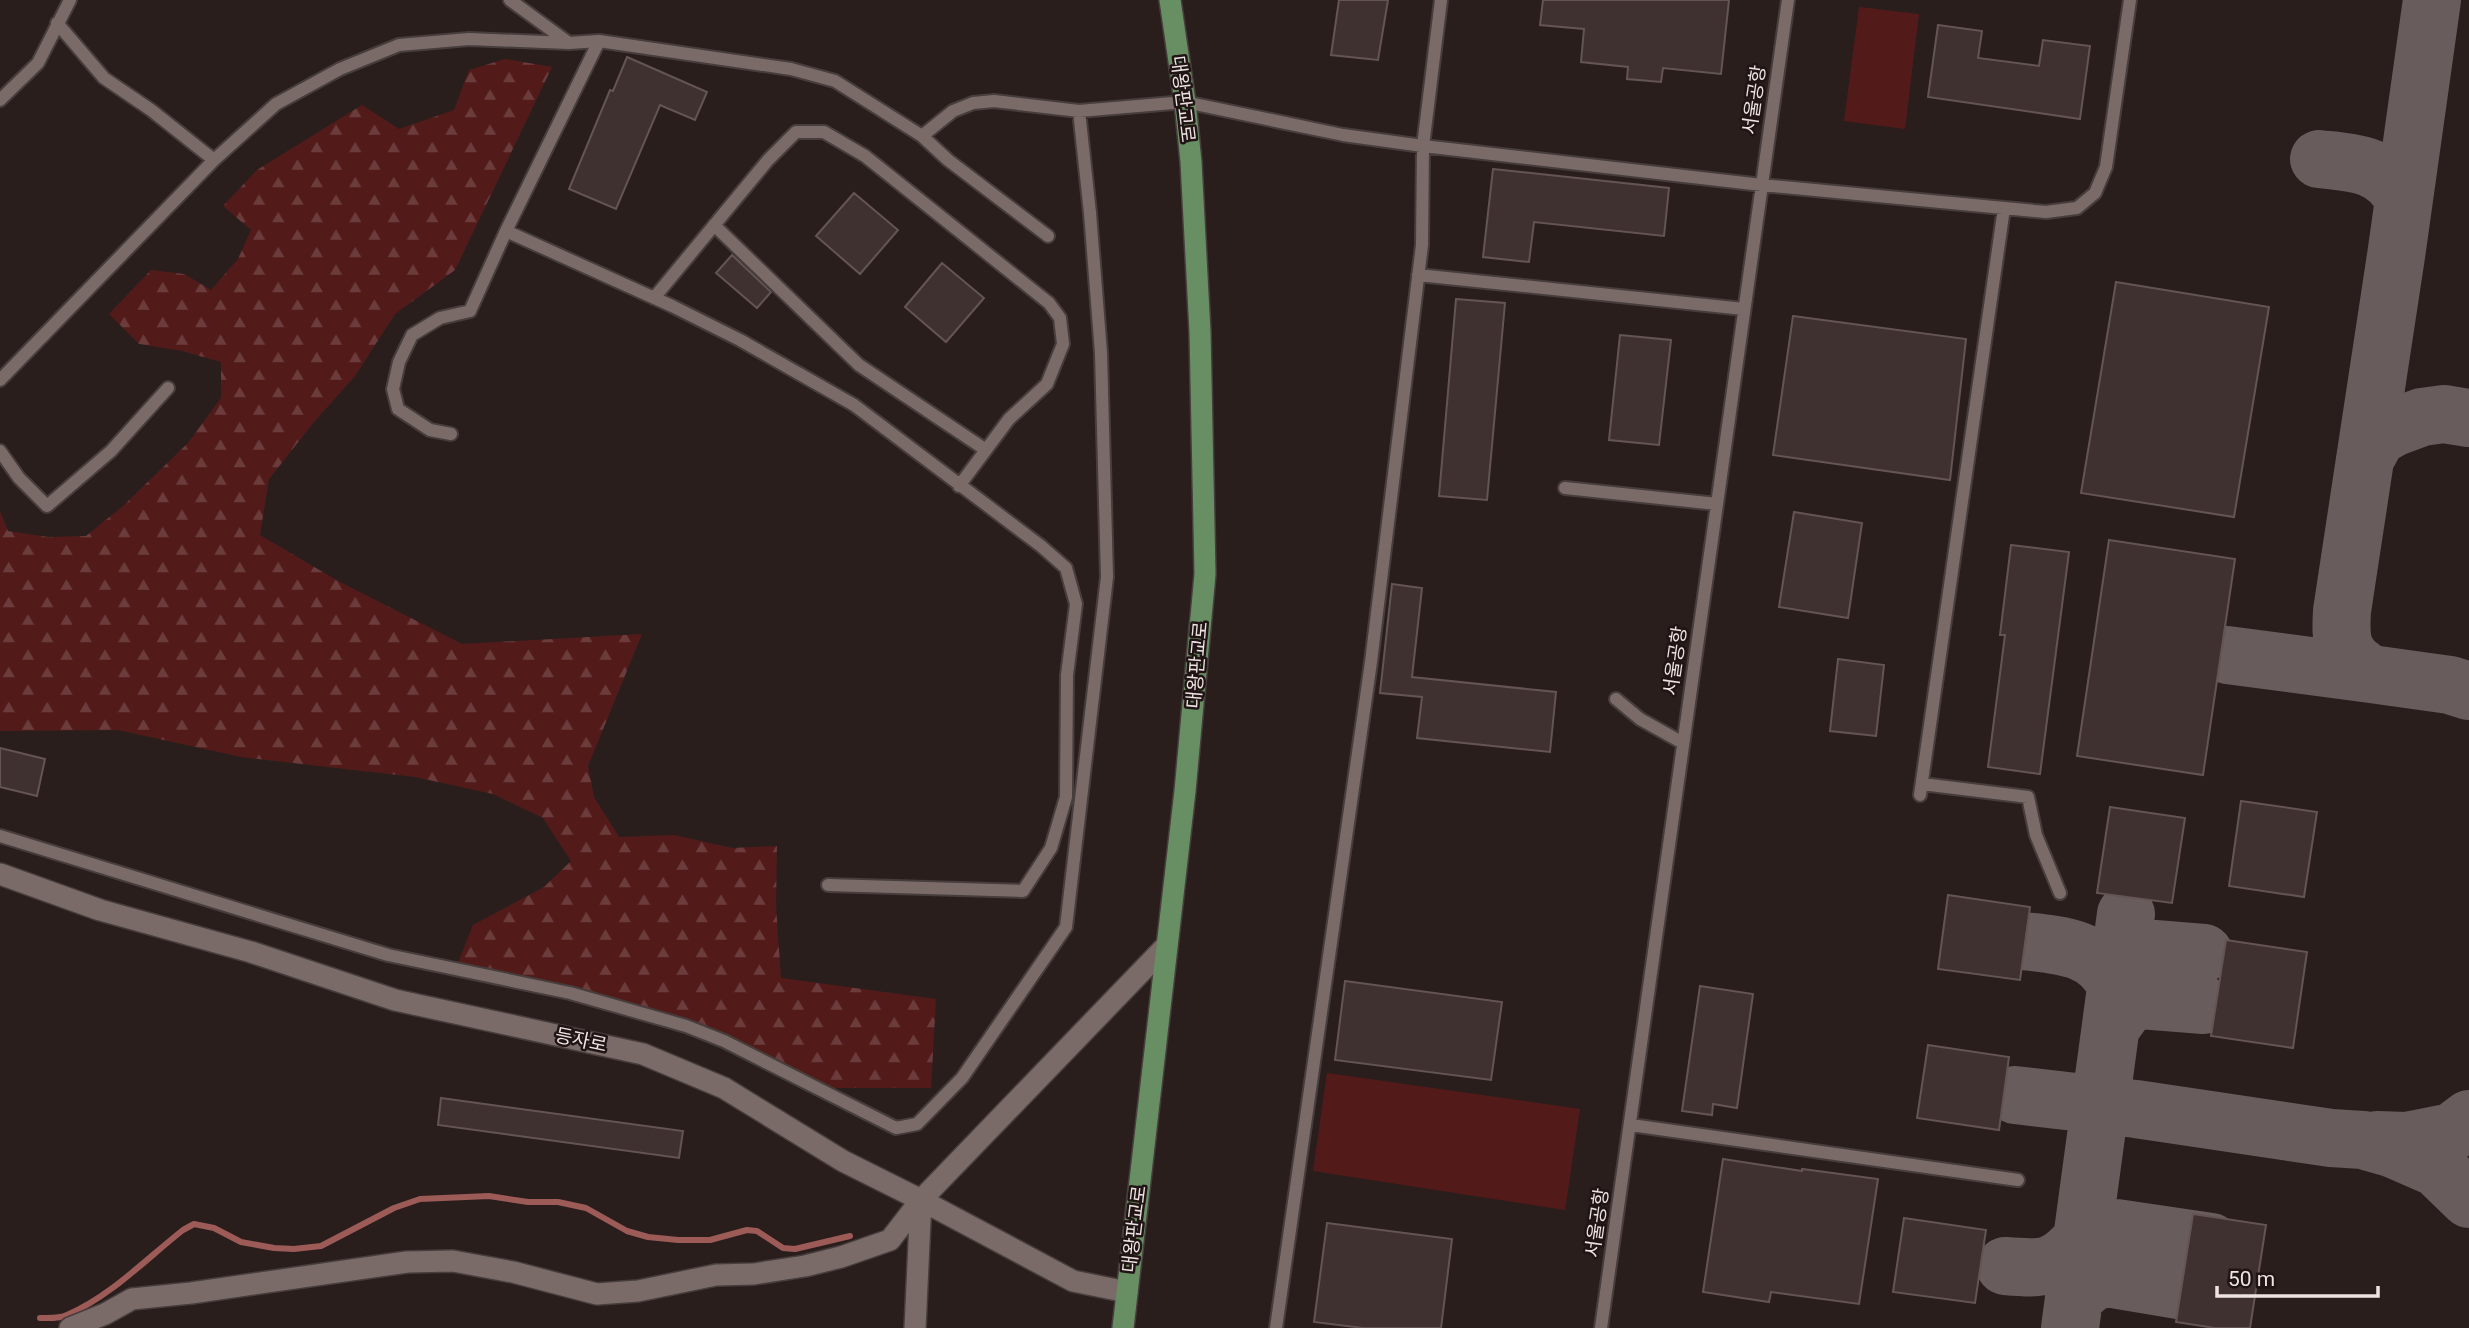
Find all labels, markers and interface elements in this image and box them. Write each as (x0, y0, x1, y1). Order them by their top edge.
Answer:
street label: 대왕판교로 (1166, 54, 1200, 144)
street label: 서울공항 (1738, 64, 1770, 136)
street label: 대왕판교로 (1182, 620, 1212, 710)
street label: 서울공항 (1659, 625, 1691, 697)
street label: 등자로 (553, 1023, 609, 1057)
street label: 대왕판교로 (1117, 1184, 1151, 1274)
street label: 서울공항 (1581, 1187, 1613, 1259)
scale bar (2217, 1254, 2378, 1298)
text: 50 m (2228, 1267, 2275, 1291)

